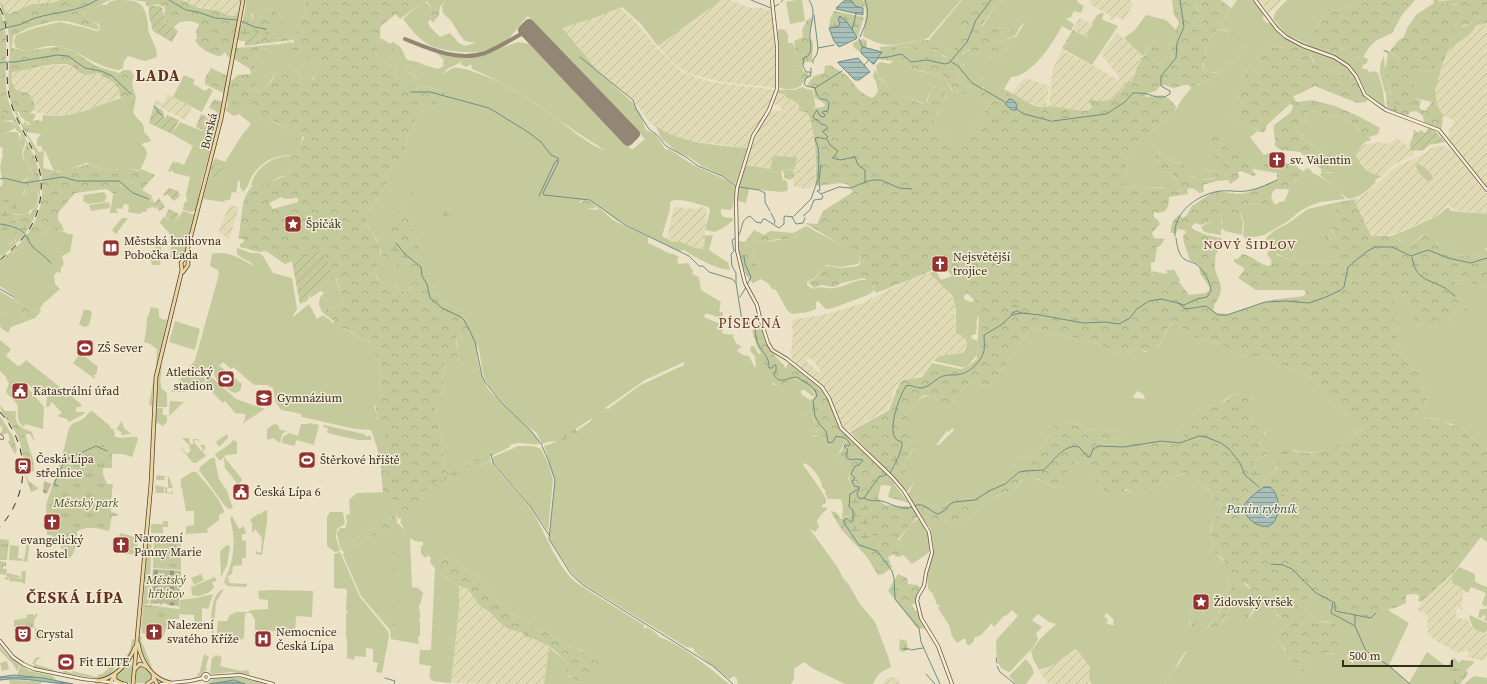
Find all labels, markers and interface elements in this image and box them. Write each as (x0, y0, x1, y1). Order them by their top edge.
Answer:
district label: LADA (135, 64, 181, 86)
street label: Borská (197, 110, 221, 151)
church icon: sv. Valentin (1267, 150, 1287, 170)
place label: sv. Valentin (1290, 152, 1351, 168)
place icon: Špičák (283, 214, 303, 234)
place label: Špičák (306, 216, 342, 232)
place label: Městská knihovna Pobočka Lada (124, 233, 222, 263)
district label: NOVÝ ŠIDLOV (1203, 236, 1297, 253)
library icon: Městská knihovna Pobočka Lada (101, 238, 121, 258)
place label: Nejsvětější trojice (953, 249, 1011, 279)
church icon: Nejsvětější trojice (930, 254, 950, 274)
district label: PÍSEČNÁ (718, 313, 782, 333)
sports icon: ZŠ Sever (75, 338, 95, 358)
place label: ZŠ Sever (98, 340, 143, 356)
place label: Atletický stadion (166, 364, 214, 394)
sports icon: Atletický stadion (216, 369, 236, 389)
public building icon: Katastrální úřad (10, 381, 30, 401)
place label: Katastrální úřad (33, 383, 119, 399)
school or university icon: Gymnázium (254, 388, 274, 408)
place label: Gymnázium (277, 390, 343, 406)
sports icon: Štěrkové hřiště (297, 450, 317, 470)
place label: Česká Lípa střelnice (36, 451, 95, 481)
place label: Štěrkové hřiště (320, 452, 400, 468)
station icon: Česká Lípa střelnice (13, 456, 33, 476)
public building icon: Česká Lípa 6 (231, 482, 251, 502)
place label: Česká Lípa 6 (254, 484, 321, 500)
park label: Městský park (53, 495, 119, 511)
water label: Panin rybník (1226, 500, 1298, 517)
church icon: evangelický kostel (42, 512, 62, 532)
place label: Narození Panny Marie (134, 530, 202, 560)
place label: evangelický kostel (21, 532, 84, 562)
church icon: Narození Panny Marie (111, 535, 131, 555)
park label: Městský hřbitov (145, 572, 186, 602)
district label: ČESKÁ LÍPA (26, 586, 124, 608)
place icon: Židovský vršek (1191, 592, 1211, 612)
place label: Židovský vršek (1214, 594, 1293, 610)
place label: Nalezení svatého Kříže (167, 617, 239, 647)
church icon: Nalezení svatého Kříže (144, 622, 164, 642)
theatre icon: Crystal (13, 624, 33, 644)
place label: Nemocnice Česká Lípa (276, 624, 337, 654)
place label: Crystal (36, 626, 74, 642)
hospital icon: Nemocnice Česká Lípa (253, 629, 273, 649)
scale bar (1343, 642, 1452, 668)
text: 500 m (1349, 648, 1381, 664)
sports icon: Fit ELITE (56, 652, 76, 672)
place label: Fit ELITE (79, 654, 129, 670)

